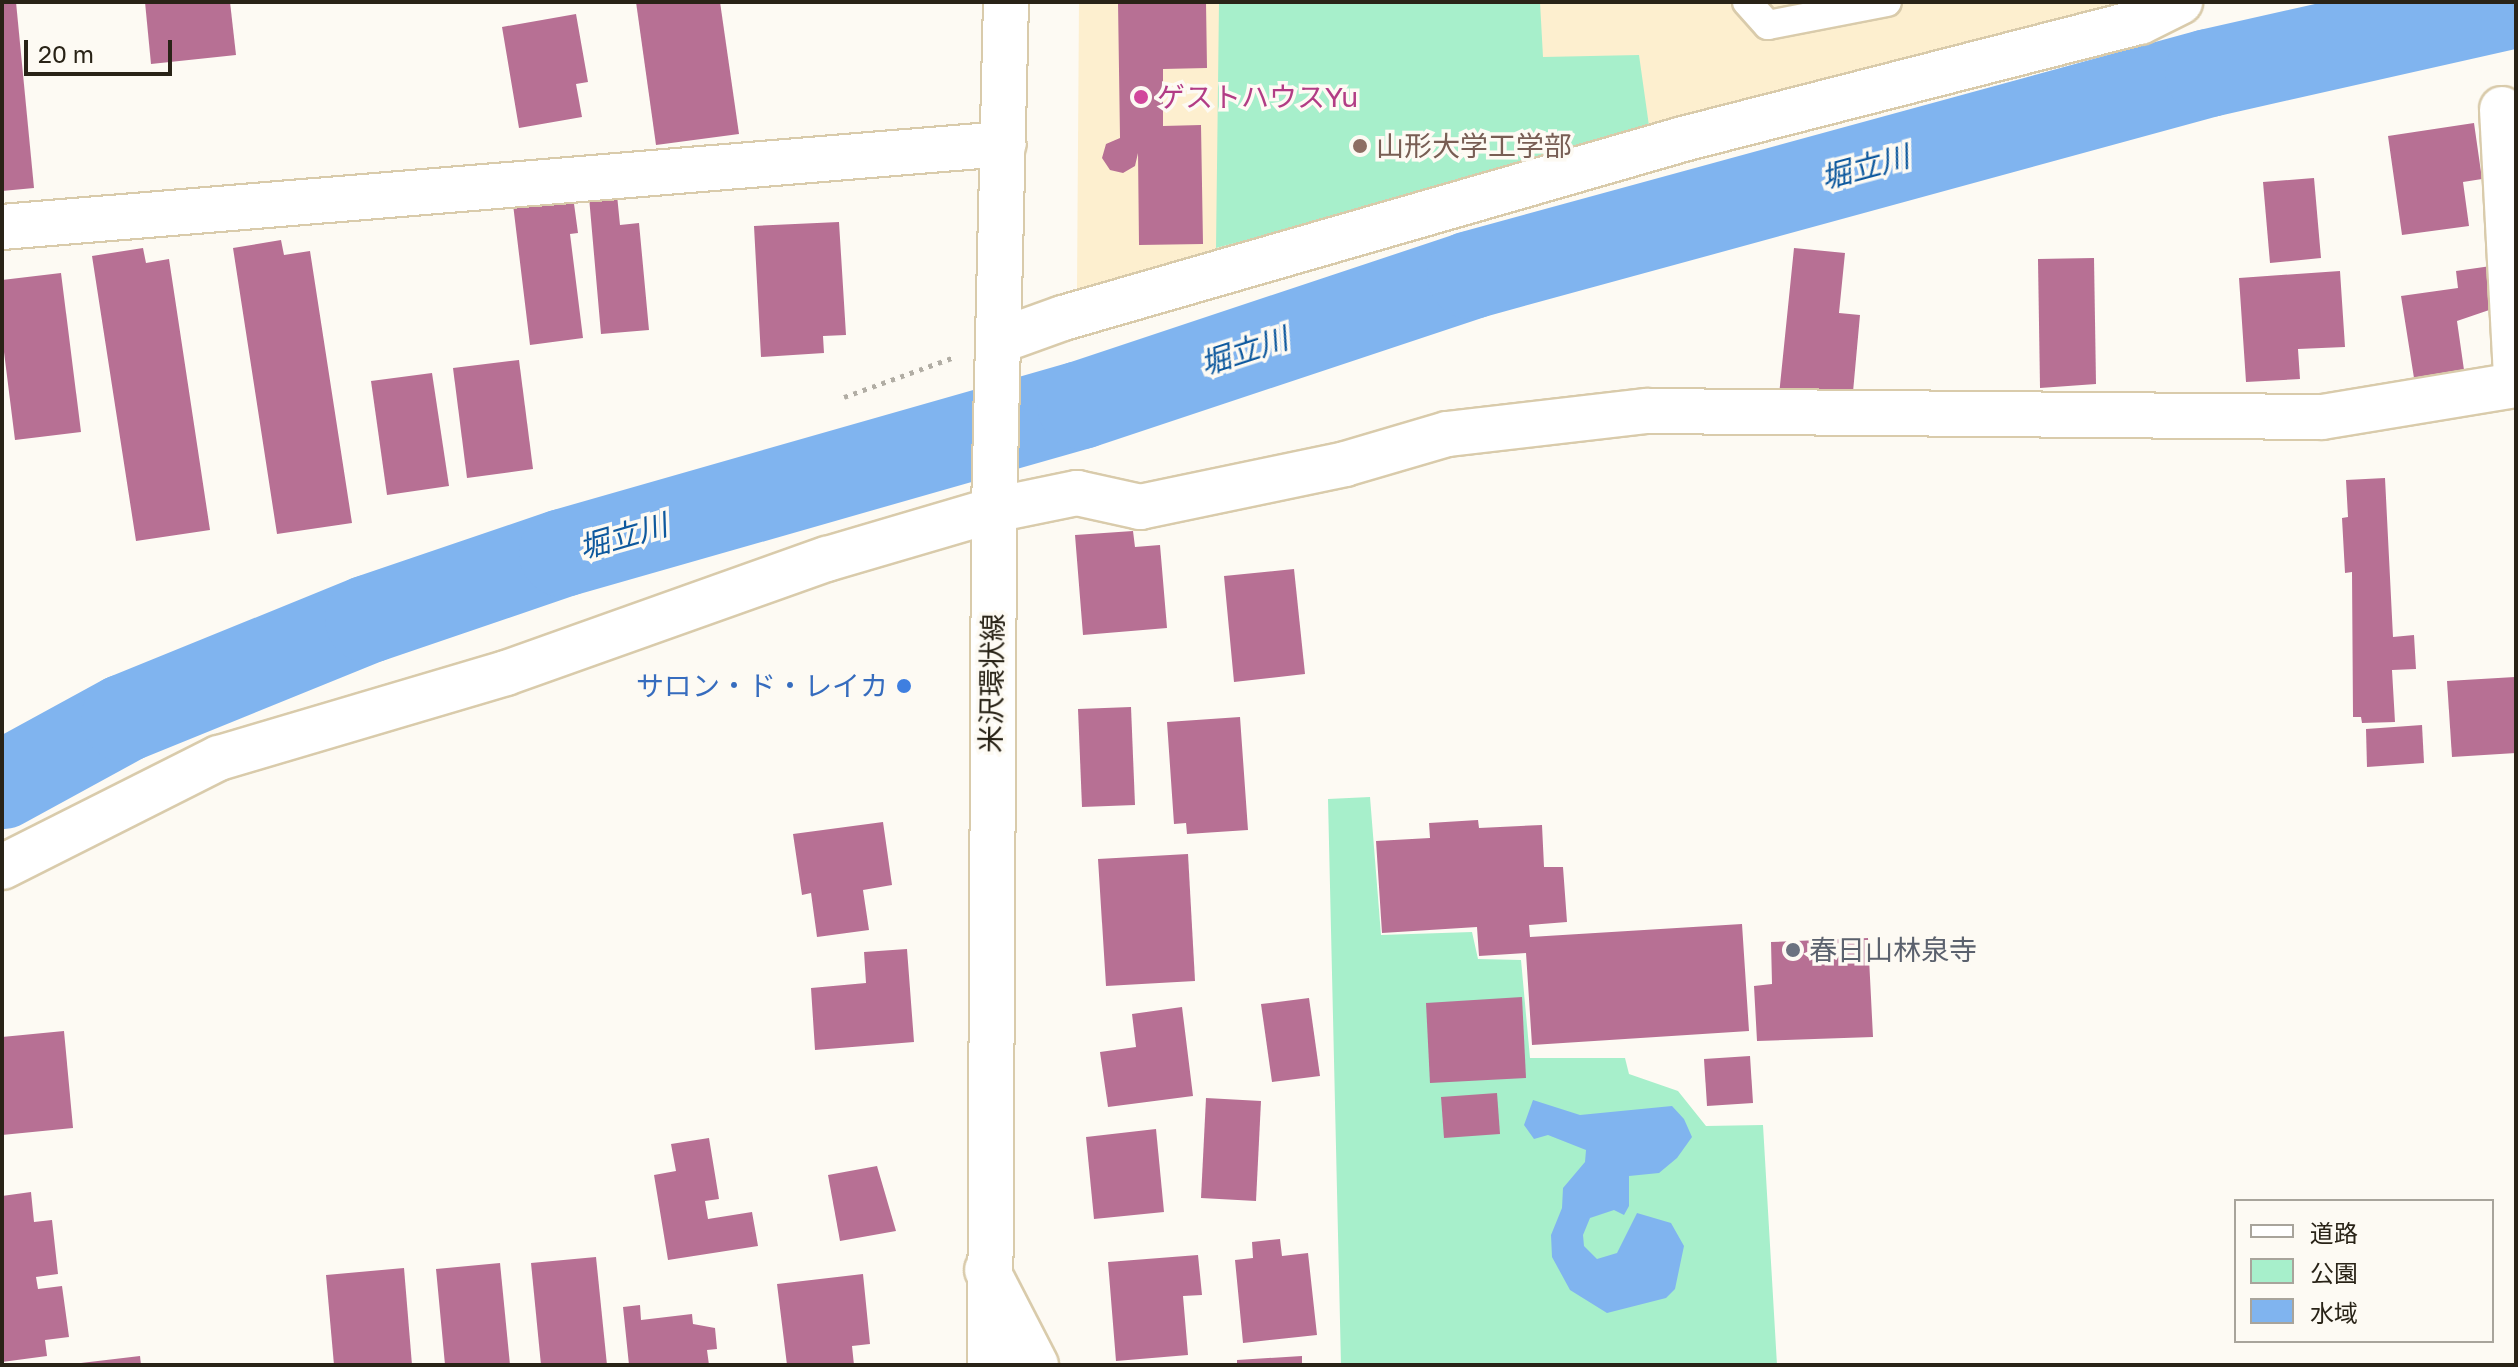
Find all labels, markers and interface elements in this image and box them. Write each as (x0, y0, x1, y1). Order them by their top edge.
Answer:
scale bar (28, 24, 176, 74)
text: 20 m (38, 39, 94, 68)
place label: ゲストハウスYu (1157, 80, 1358, 114)
marker: ゲストハウスYu (1132, 88, 1150, 106)
place label: 山形大学工学部 (1376, 129, 1572, 163)
marker: 山形大学工学部 (1351, 137, 1369, 155)
water label: 堀立川 (1817, 138, 1913, 196)
water label: 堀立川 (1196, 320, 1292, 382)
water label: 堀立川 (575, 506, 671, 566)
street label: 米沢環状線 (974, 613, 1010, 753)
place label: サロン・ド・レイカ (636, 669, 888, 703)
marker: サロン・ド・レイカ (895, 677, 913, 695)
place label: 春日山林泉寺 (1809, 933, 1977, 967)
marker: 春日山林泉寺 (1784, 941, 1802, 959)
legend (2234, 1199, 2494, 1343)
text: 道路 (2310, 1218, 2358, 1247)
text: 公園 (2310, 1258, 2358, 1287)
text: 水域 (2310, 1298, 2358, 1327)

